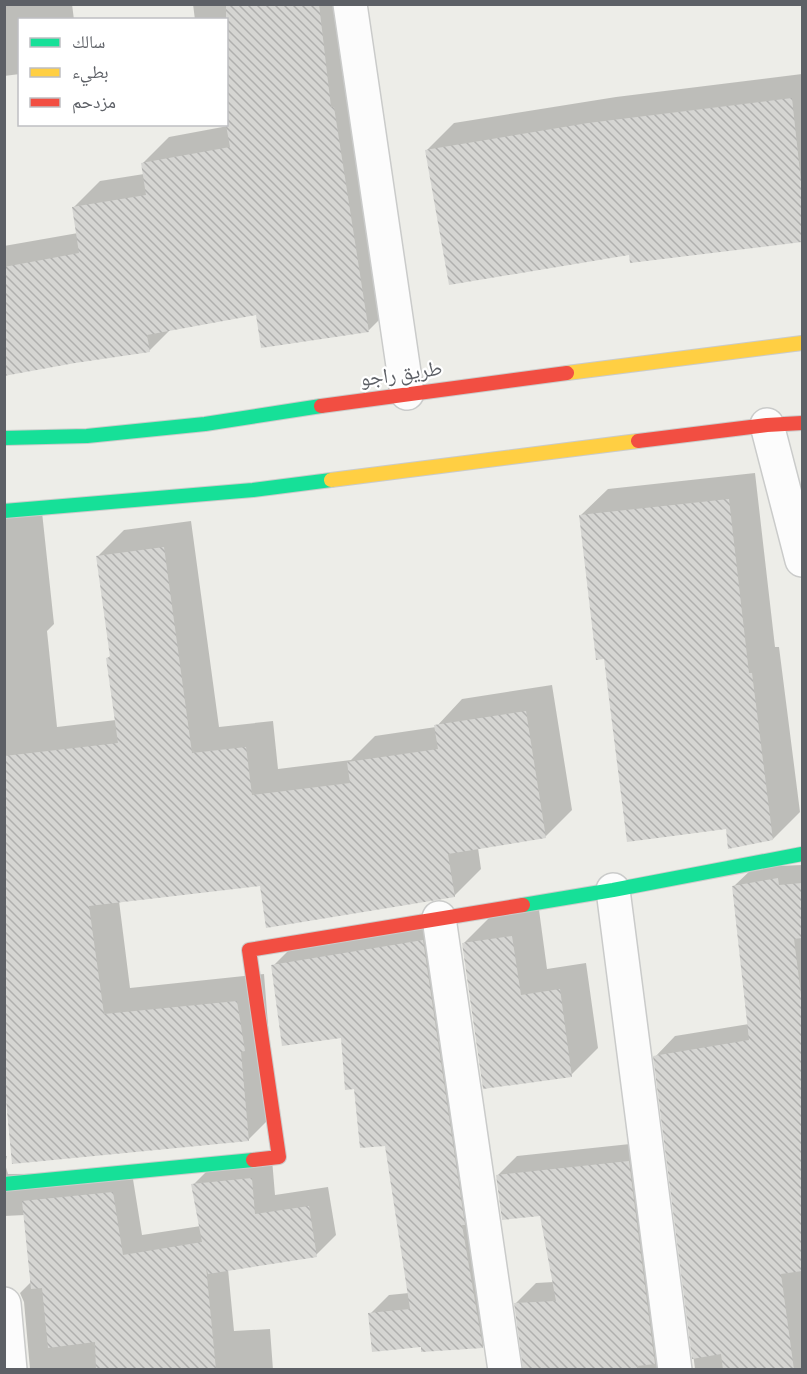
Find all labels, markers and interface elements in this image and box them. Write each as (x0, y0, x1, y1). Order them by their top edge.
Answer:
legend (18, 18, 228, 126)
text: سالك (72, 34, 105, 52)
text: بطيء (72, 64, 109, 87)
text: مزدحم (72, 94, 116, 114)
street label: طريق راجو (359, 358, 444, 392)

